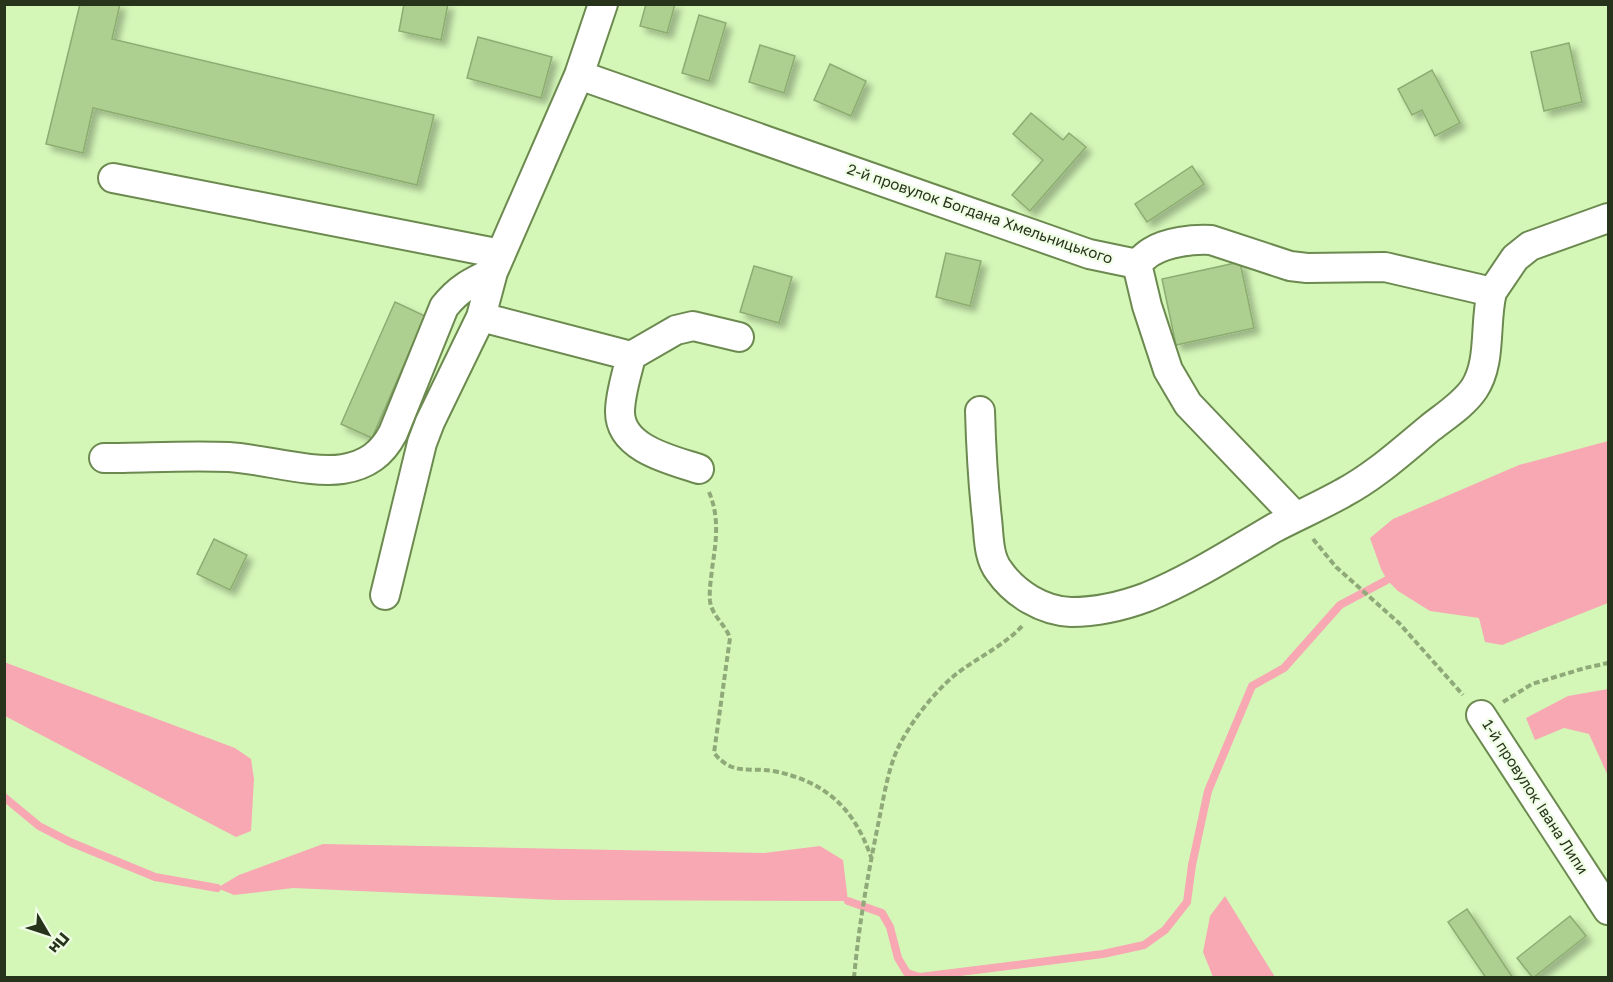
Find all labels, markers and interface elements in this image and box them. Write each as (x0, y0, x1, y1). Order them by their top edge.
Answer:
street label: 2-й провулок Богдана Хмельницького (845, 159, 1116, 267)
street label: 1-й провулок Івана Липи (1479, 716, 1593, 877)
north arrow (18, 904, 78, 964)
text: Пн (45, 929, 74, 958)

